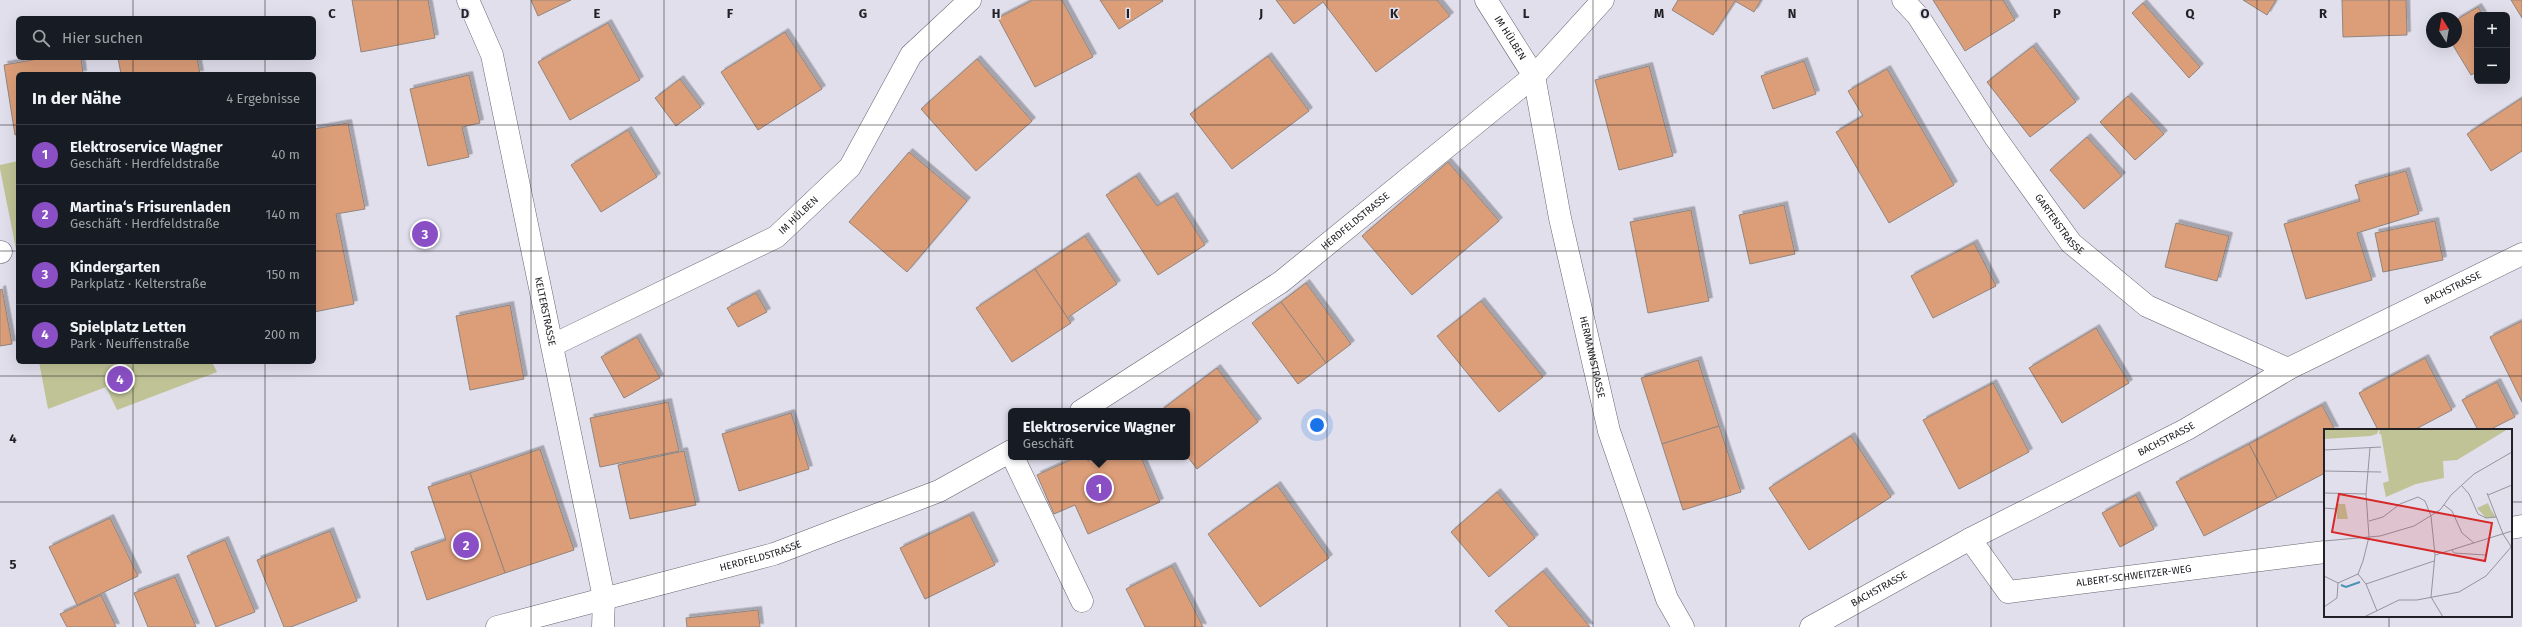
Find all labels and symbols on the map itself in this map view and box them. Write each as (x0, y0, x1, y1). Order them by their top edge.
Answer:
text: C (328, 6, 336, 21)
text: D (461, 6, 470, 21)
text: E (594, 6, 601, 21)
text: F (727, 6, 734, 21)
text: G (859, 6, 867, 21)
text: H (992, 6, 1000, 21)
text: I (1126, 6, 1130, 21)
text: J (1258, 6, 1263, 21)
text: K (1390, 6, 1399, 21)
text: M (1654, 6, 1664, 21)
text: N (1788, 6, 1796, 21)
text: O (1921, 6, 1930, 21)
text: P (2053, 6, 2061, 21)
text: Q (2186, 6, 2196, 21)
text: R (2319, 6, 2328, 21)
north arrow (2426, 12, 2462, 48)
street label: IM HÜLBEN (1491, 14, 1529, 62)
street label: HERDFELDSTRASSE (1319, 190, 1392, 253)
street label: GARTENSTRASSE (2032, 192, 2086, 257)
street label: IM HÜLBEN (776, 194, 821, 237)
pin: 3 (412, 219, 438, 249)
street label: BACHSTRASSE (2422, 269, 2483, 307)
street label: KELTERSTRASSE (532, 276, 558, 347)
street label: HERMANNSTRASSE (1577, 315, 1607, 399)
pin: 4 (107, 364, 133, 394)
your location (1307, 415, 1327, 435)
street label: BACHSTRASSE (2136, 420, 2197, 459)
inset map (2324, 429, 2512, 617)
text: 4 (9, 431, 17, 446)
pin: 1 (1086, 473, 1112, 503)
pin: 2 (453, 530, 479, 560)
street label: HERDFELDSTRASSE (718, 538, 803, 574)
text: 5 (10, 557, 17, 572)
street label: ALBERT-SCHWEITZER-WEG (2075, 563, 2192, 589)
street label: BACHSTRASSE (1849, 569, 1909, 610)

